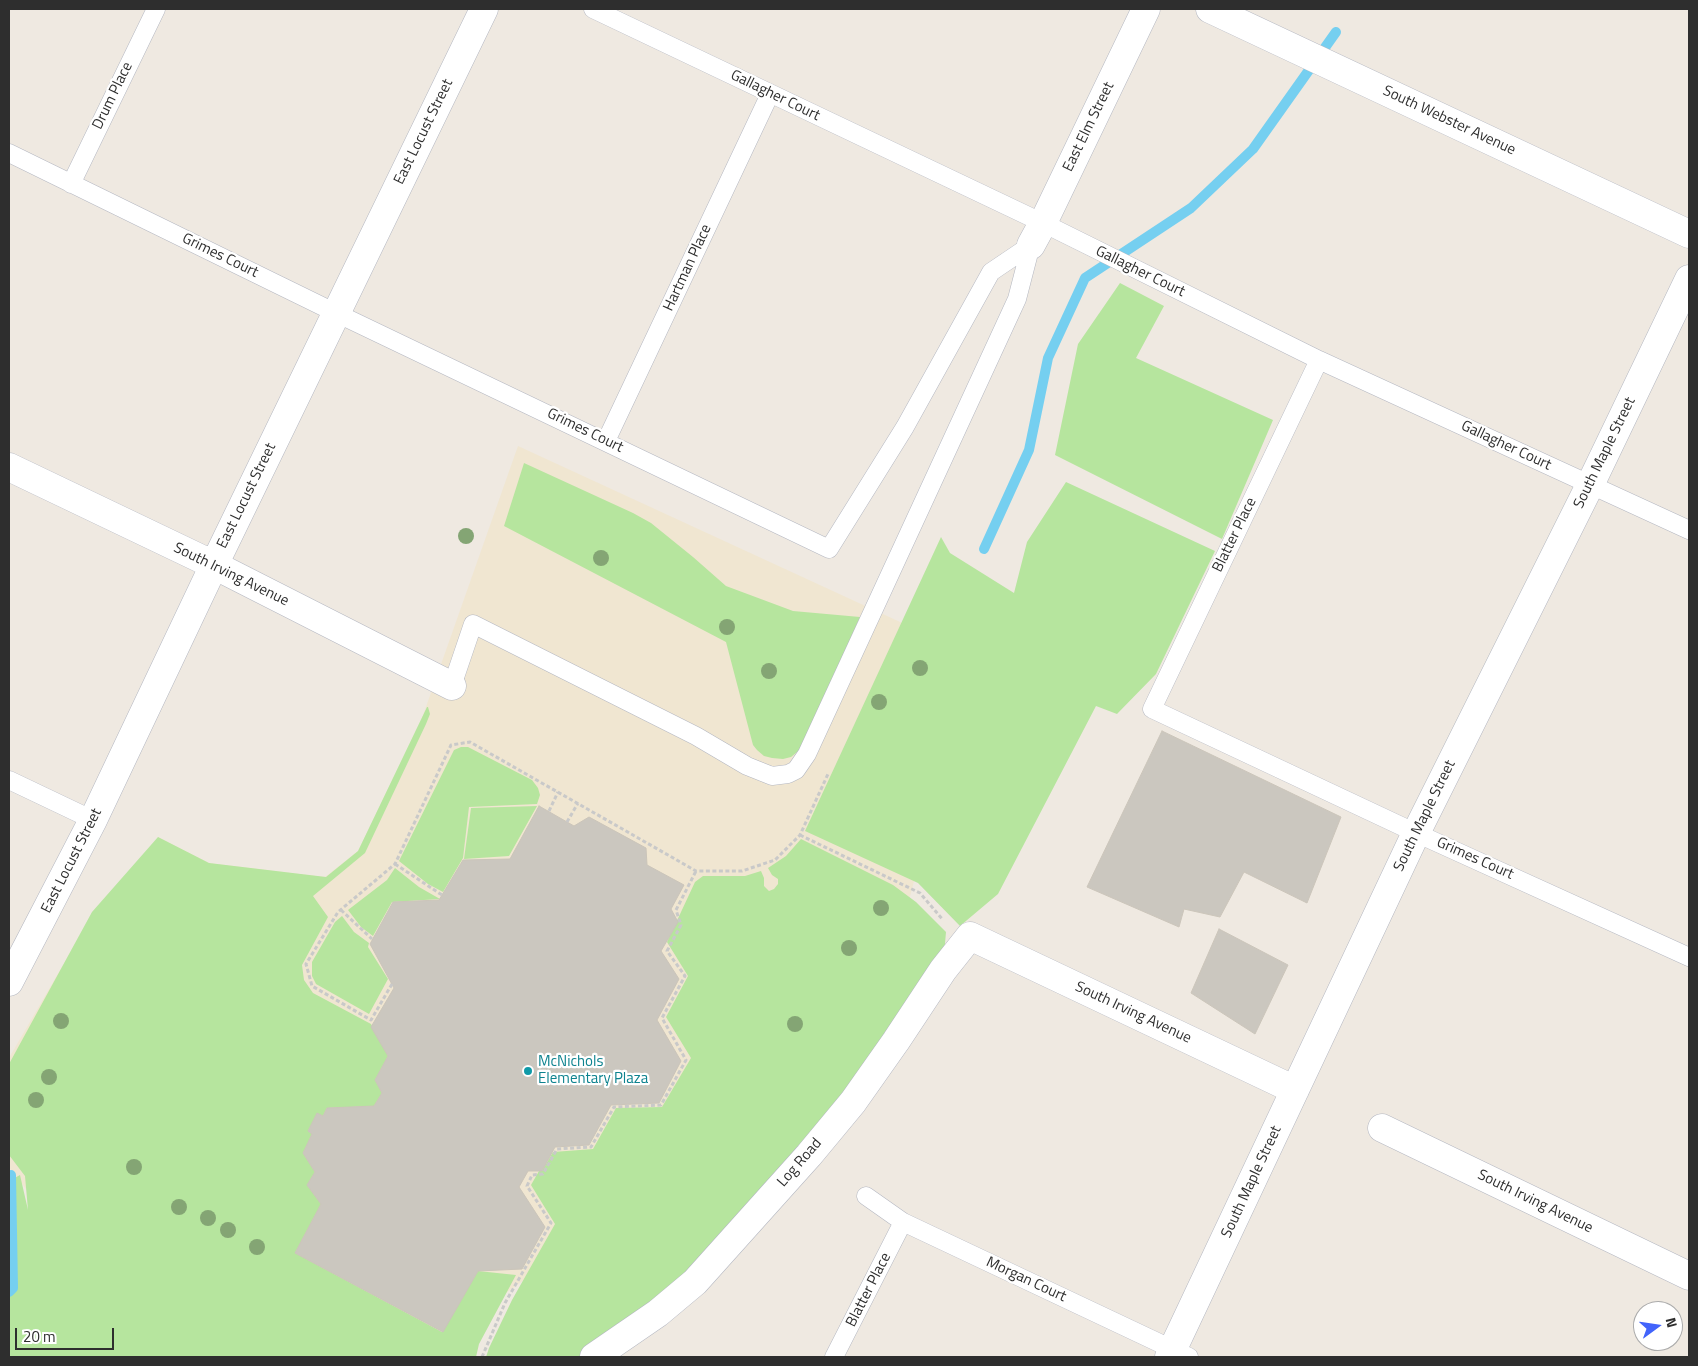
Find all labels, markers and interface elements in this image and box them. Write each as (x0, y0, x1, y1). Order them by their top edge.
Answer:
street label: Drum Place (89, 59, 137, 133)
street label: Gallagher Court (727, 67, 823, 125)
street label: East Locust Street (391, 76, 457, 188)
street label: East Elm Street (1060, 79, 1118, 175)
street label: South Webster Avenue (1380, 82, 1518, 160)
street label: Hartman Place (660, 222, 716, 314)
street label: Grimes Court (179, 230, 261, 282)
street label: Gallagher Court (1092, 243, 1188, 301)
street label: South Maple Street (1570, 394, 1640, 512)
street label: Grimes Court (544, 405, 626, 457)
street label: Gallagher Court (1458, 417, 1554, 475)
street label: East Locust Street (214, 440, 280, 552)
street label: Blatter Place (1209, 495, 1261, 575)
street label: South Irving Avenue (170, 539, 292, 611)
street label: South Maple Street (1390, 757, 1460, 875)
street label: East Locust Street (38, 806, 106, 916)
street label: Grimes Court (1434, 834, 1516, 884)
street label: South Irving Avenue (1072, 978, 1194, 1048)
place label: McNichols Elementary Plaza (538, 1053, 648, 1088)
marker: McNichols Elementary Plaza (522, 1065, 534, 1077)
street label: South Maple Street (1218, 1123, 1286, 1241)
street label: Log Road (774, 1135, 826, 1191)
street label: South Irving Avenue (1474, 1166, 1596, 1238)
street label: Blatter Place (843, 1250, 895, 1330)
street label: Morgan Court (983, 1254, 1069, 1306)
north arrow (1633, 1301, 1683, 1351)
text: N (1661, 1315, 1683, 1330)
scale bar (18, 1318, 116, 1350)
text: 20 m (23, 1325, 56, 1348)

